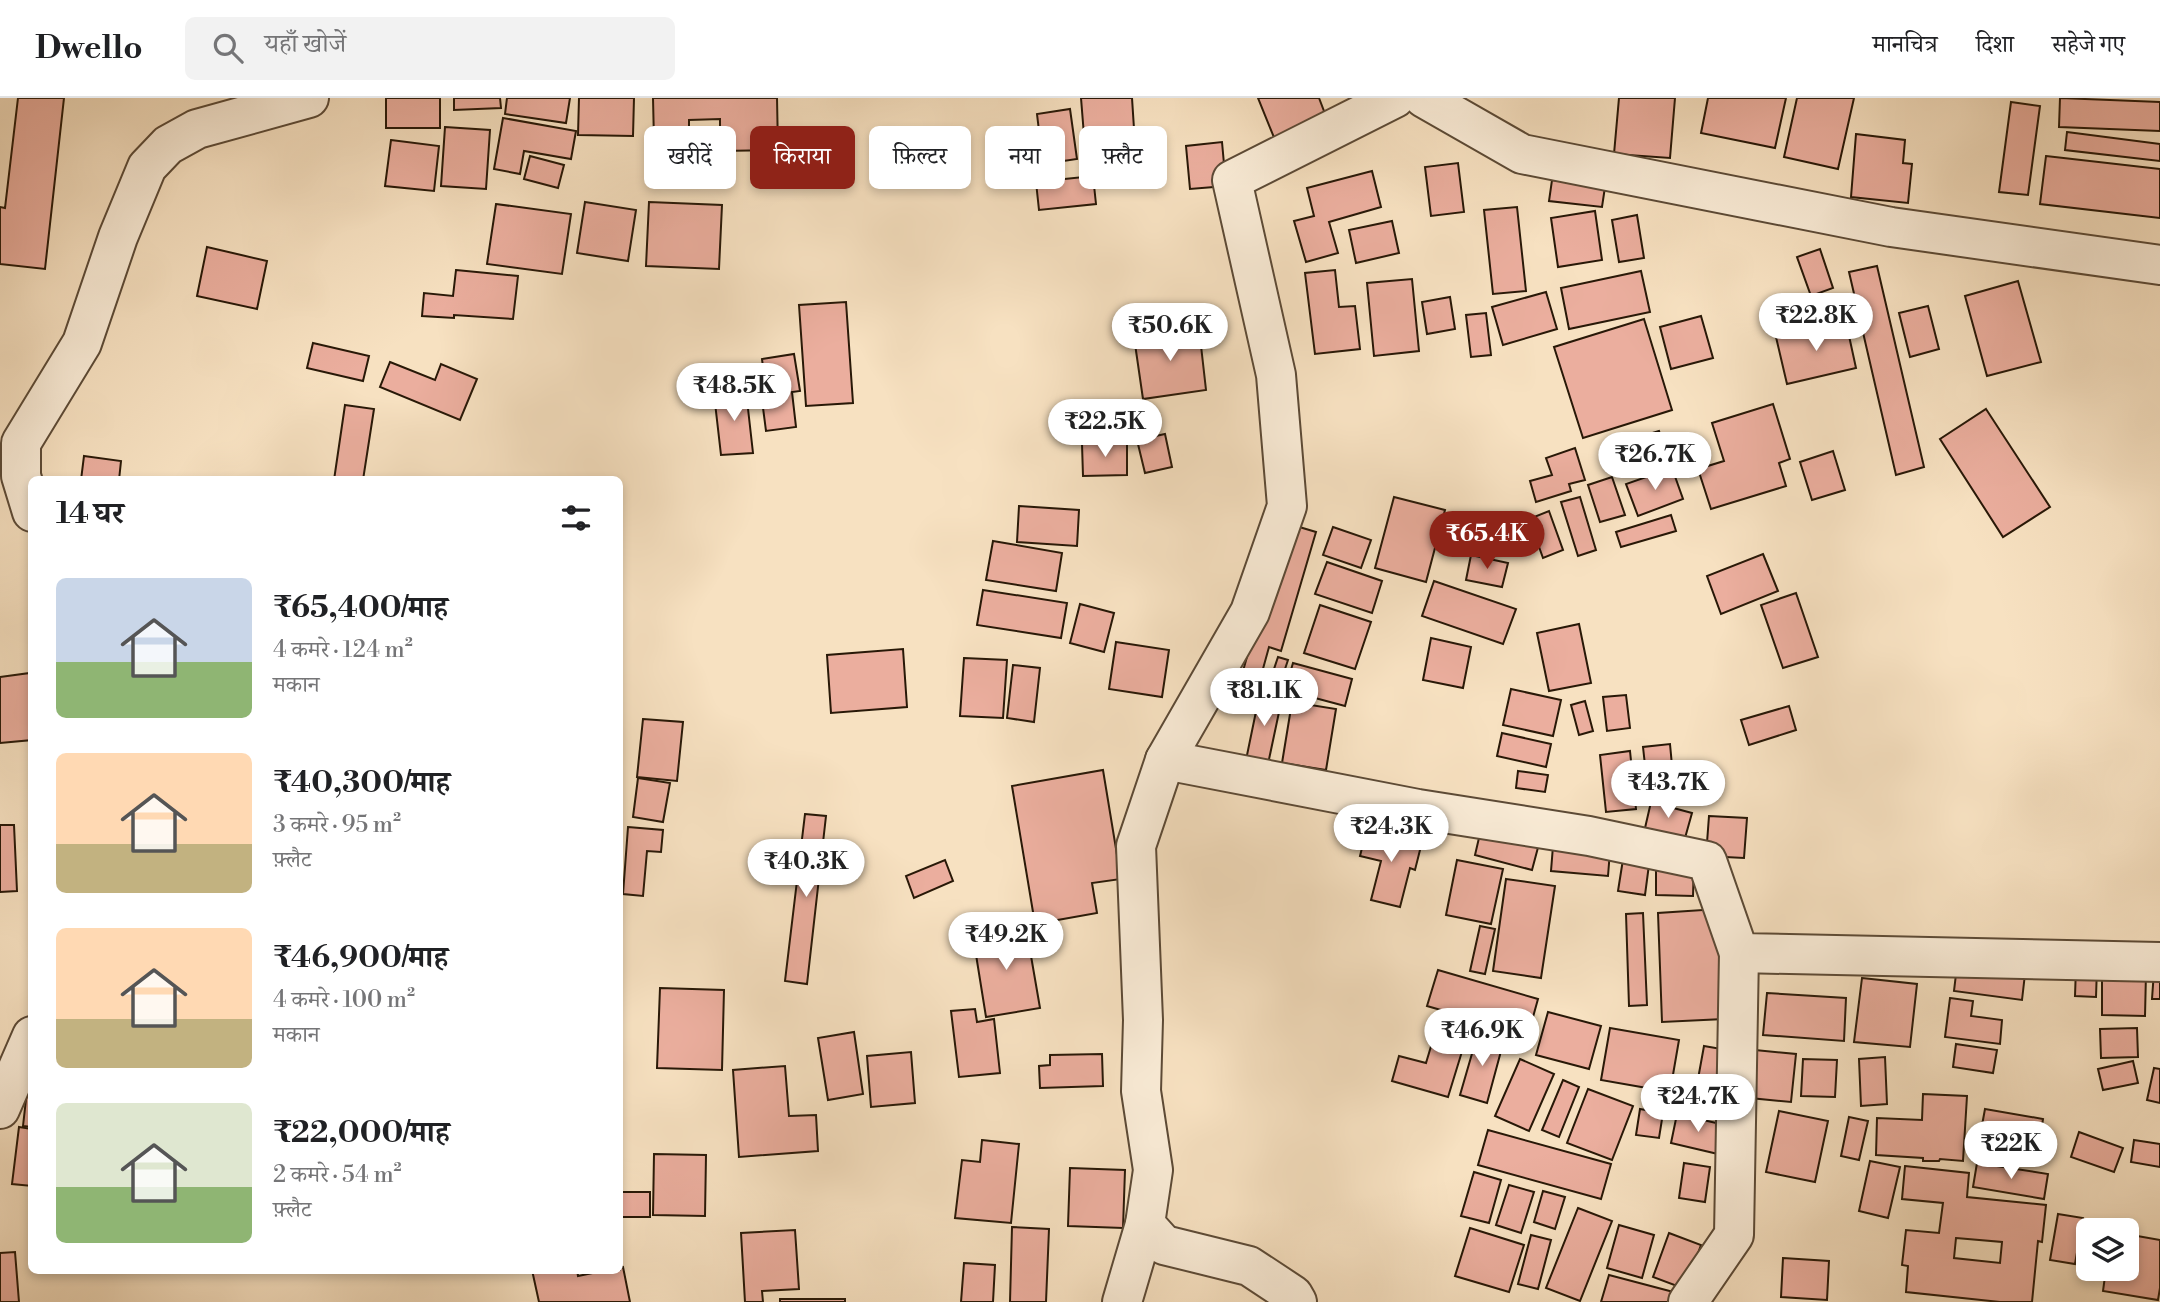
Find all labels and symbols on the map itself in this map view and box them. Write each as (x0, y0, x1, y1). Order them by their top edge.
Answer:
pin: ₹22.8K (1759, 294, 1873, 353)
pin: ₹50.6K (1113, 303, 1227, 363)
pin: ₹48.5K (677, 364, 791, 423)
pin: ₹22.5K (1048, 400, 1162, 459)
pin: ₹26.7K (1598, 432, 1712, 492)
pin: ₹65.4K (1430, 512, 1544, 571)
pin: ₹81.1K (1207, 668, 1321, 728)
pin: ₹43.7K (1611, 760, 1725, 820)
pin: ₹24.3K (1334, 804, 1448, 864)
pin: ₹40.3K (749, 840, 863, 899)
pin: ₹49.2K (949, 912, 1063, 972)
pin: ₹46.9K (1425, 1009, 1539, 1068)
pin: ₹24.7K (1641, 1074, 1755, 1134)
pin: ₹22K (1970, 1122, 2052, 1181)

